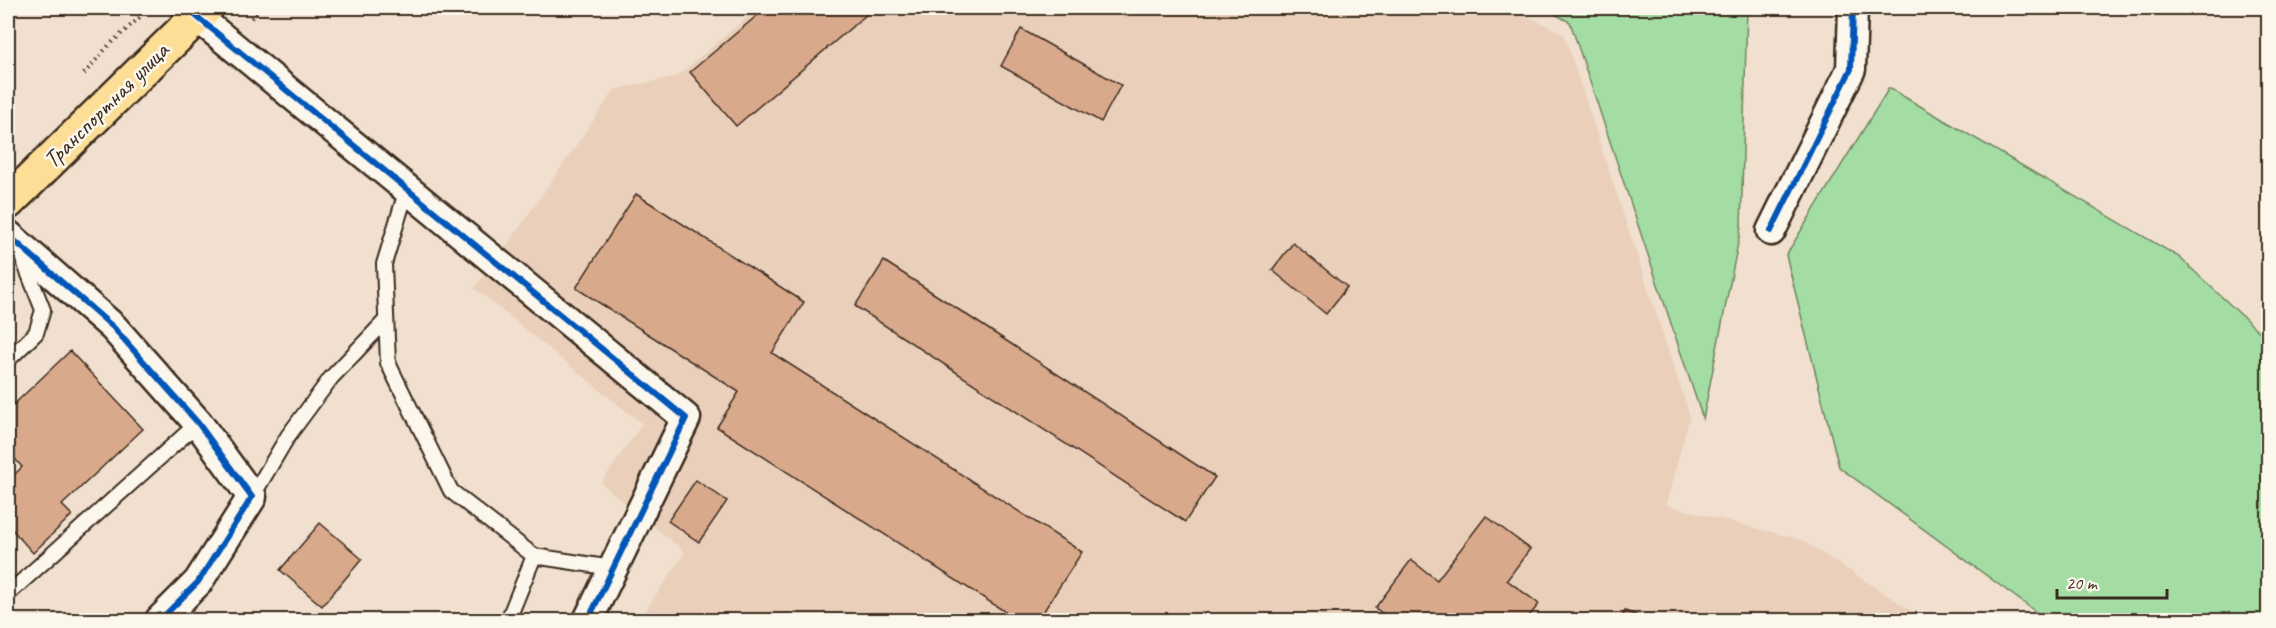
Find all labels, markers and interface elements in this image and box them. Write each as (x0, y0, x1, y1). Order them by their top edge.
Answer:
street label: Транспортная улица (37, 35, 176, 174)
scale bar (2057, 562, 2166, 600)
text: 20 m (2066, 572, 2099, 594)

